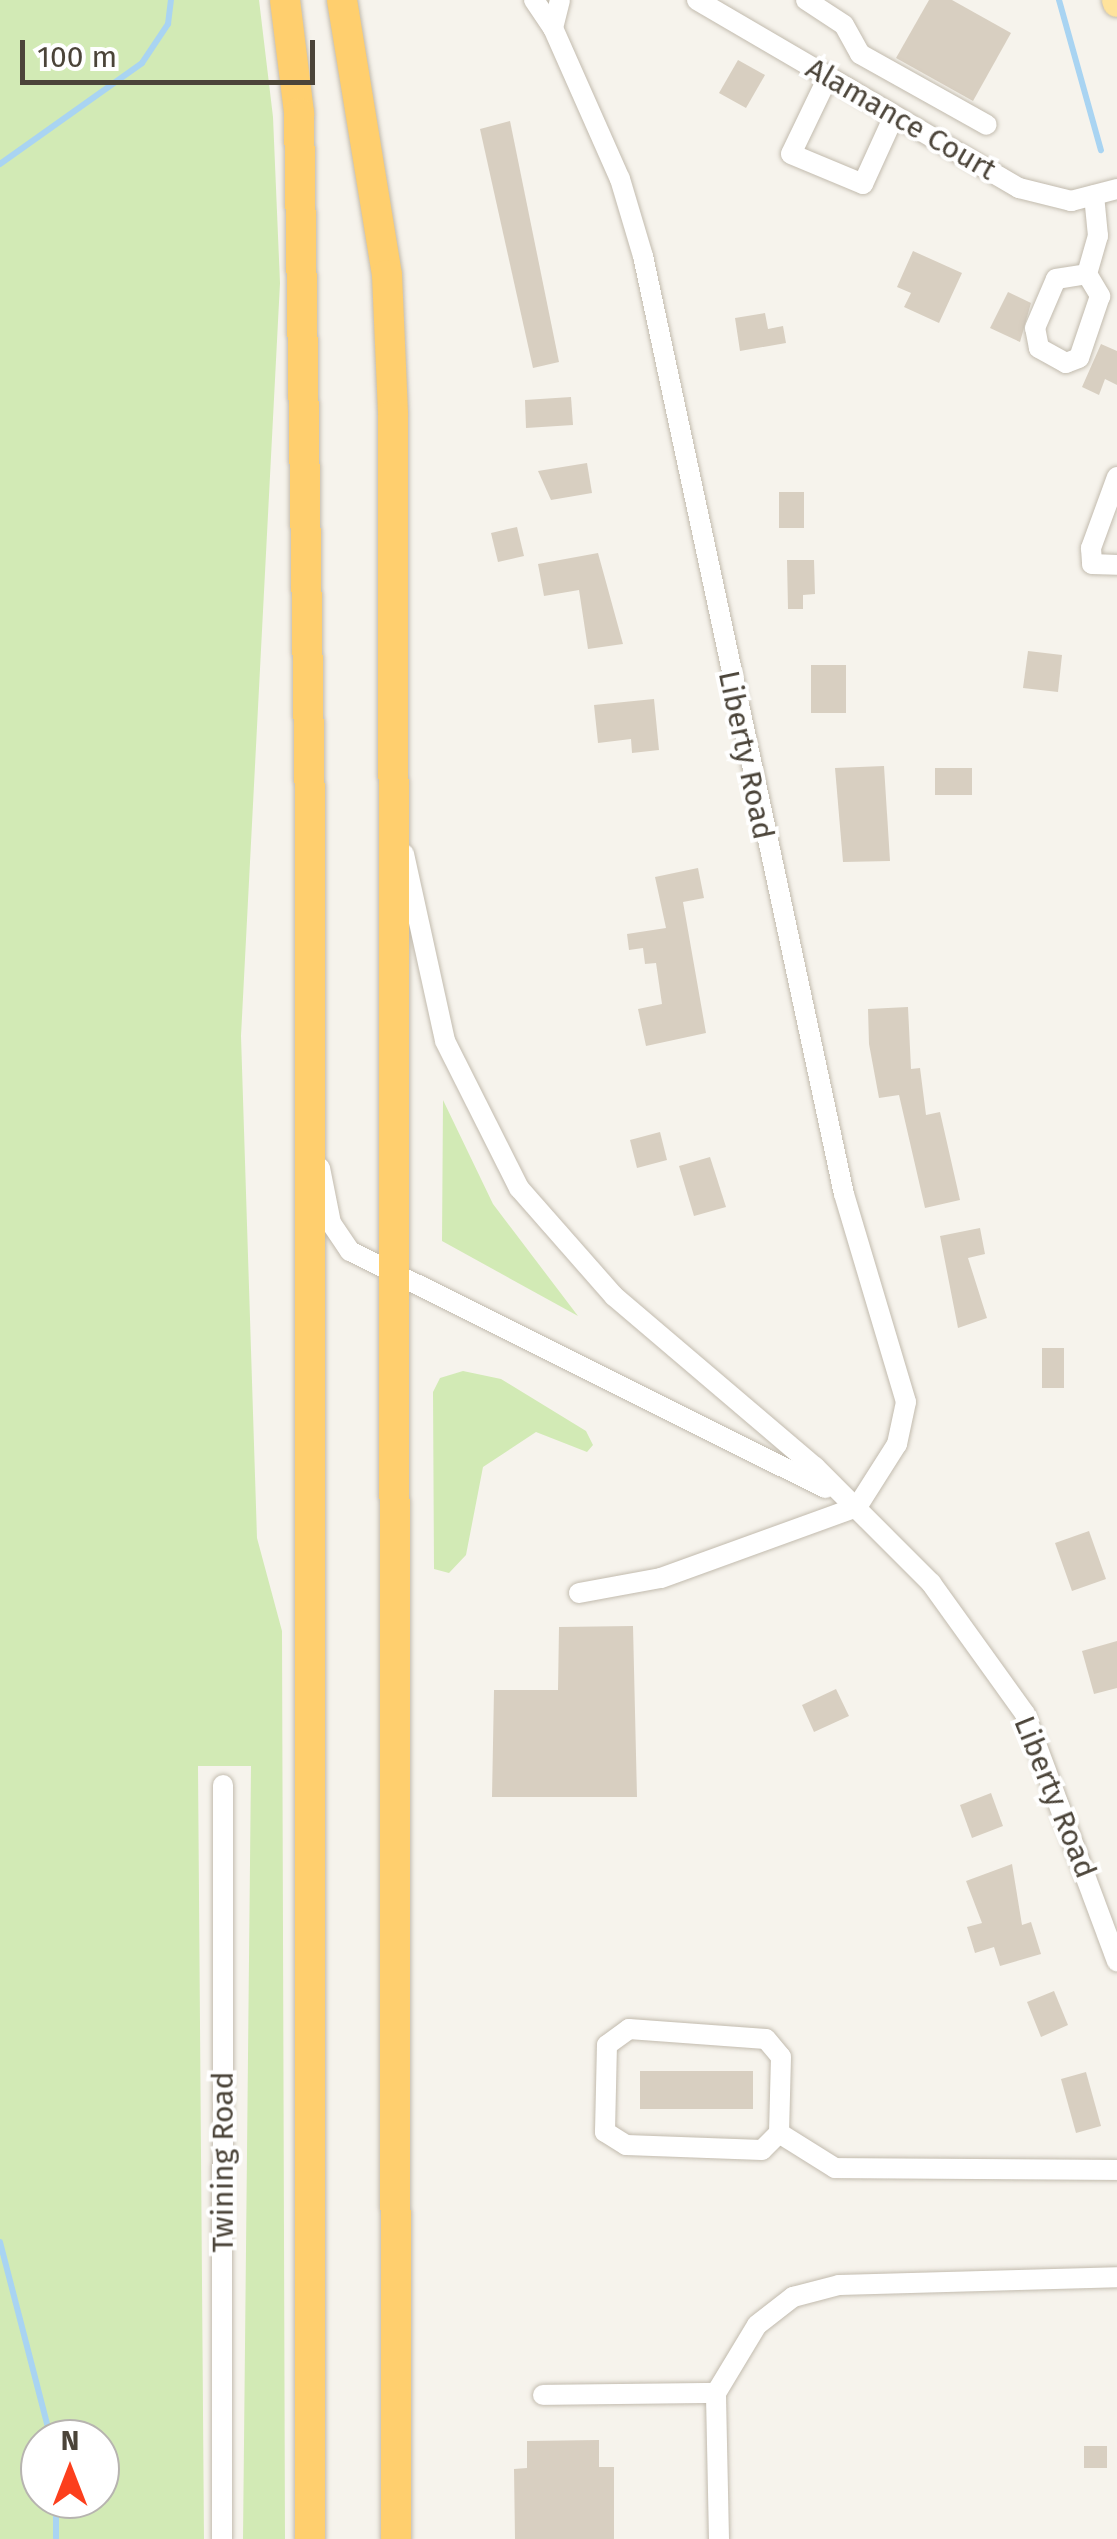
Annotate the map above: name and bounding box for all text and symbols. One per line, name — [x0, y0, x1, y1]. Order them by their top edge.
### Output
scale bar — [25, 20, 320, 82]
text: 100 m — [37, 39, 117, 75]
street label: Alamance Court — [800, 50, 1002, 188]
street label: Liberty Road — [711, 667, 781, 843]
street label: Liberty Road — [1006, 1711, 1104, 1883]
street label: Twining Road — [205, 2072, 241, 2252]
north arrow — [20, 2419, 120, 2519]
text: N — [61, 2424, 79, 2457]

